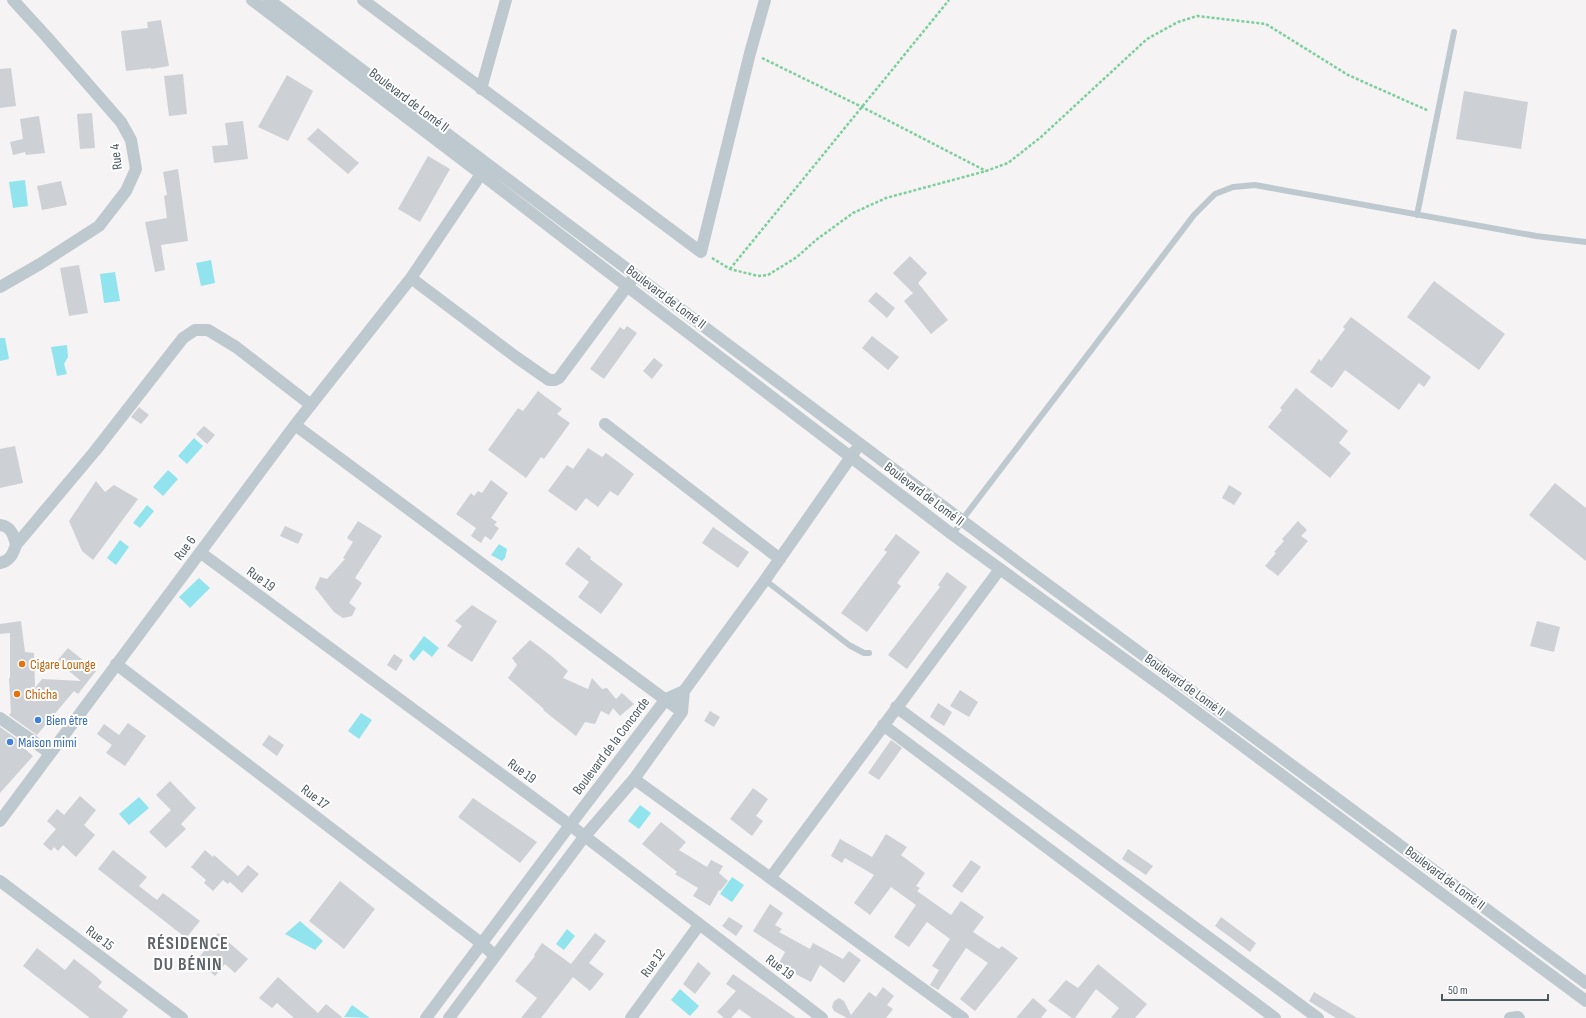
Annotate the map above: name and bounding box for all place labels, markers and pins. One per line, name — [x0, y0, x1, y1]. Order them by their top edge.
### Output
place label: Cigare Lounge — [30, 656, 96, 673]
marker: Cigare Lounge — [17, 659, 27, 669]
place label: Chicha — [25, 686, 57, 703]
marker: Chicha — [12, 689, 22, 699]
place label: Bien être — [46, 712, 88, 729]
marker: Bien être — [33, 715, 43, 725]
place label: Maison mimi — [18, 734, 77, 751]
marker: Maison mimi — [5, 737, 15, 747]

